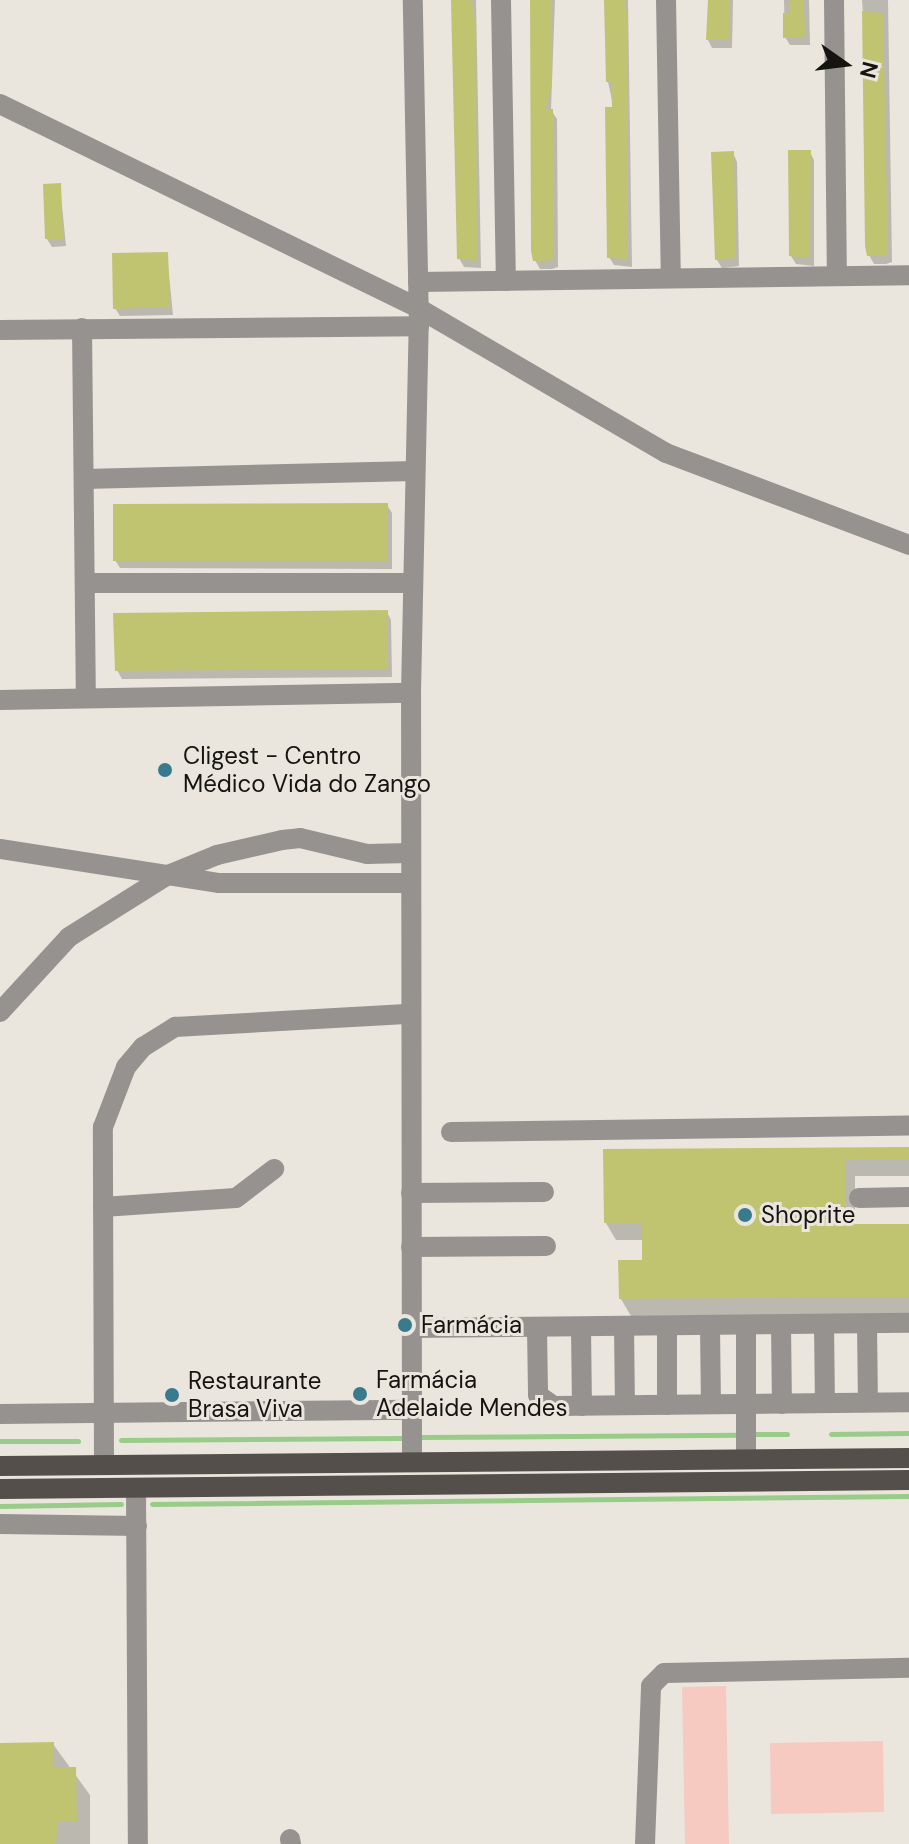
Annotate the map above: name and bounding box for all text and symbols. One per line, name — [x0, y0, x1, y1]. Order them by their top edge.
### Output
north arrow — [805, 24, 885, 104]
text: N — [853, 59, 885, 81]
place label: Cligest - Centro Médico Vida do Zango — [183, 742, 431, 798]
marker: Cligest - Centro Médico Vida do Zango — [154, 759, 176, 781]
place label: Shoprite — [761, 1201, 855, 1229]
marker: Shoprite — [736, 1206, 754, 1224]
place label: Farmácia — [421, 1311, 522, 1339]
marker: Farmácia — [396, 1316, 414, 1334]
place label: Farmácia Adelaide Mendes — [376, 1366, 568, 1422]
place label: Restaurante Brasa Viva — [188, 1367, 321, 1423]
marker: Farmácia Adelaide Mendes — [351, 1385, 369, 1403]
marker: Restaurante Brasa Viva — [163, 1386, 181, 1404]

